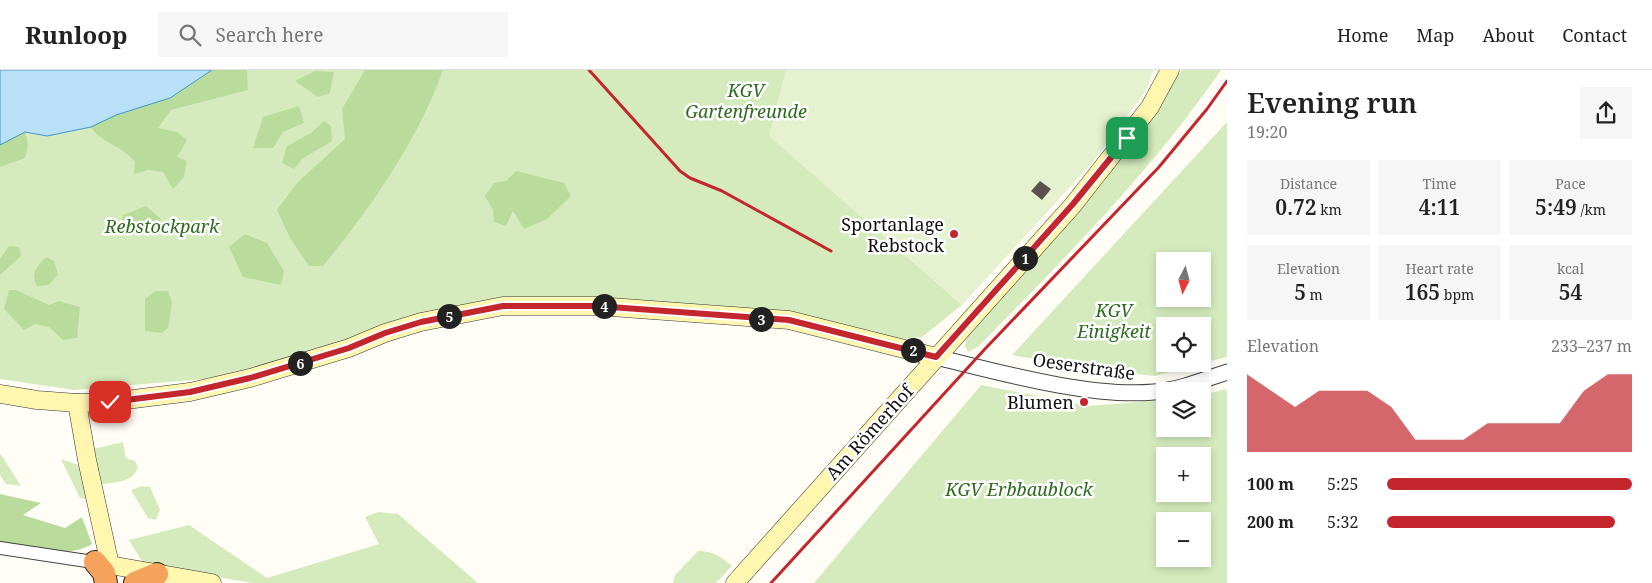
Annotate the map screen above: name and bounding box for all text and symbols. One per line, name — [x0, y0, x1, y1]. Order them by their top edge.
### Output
search box — [158, 12, 508, 57]
text: Runloop — [25, 18, 128, 51]
icon: search — [176, 21, 204, 49]
text: Search here — [216, 22, 323, 48]
text: Home — [1337, 23, 1388, 47]
text: Map — [1416, 23, 1454, 47]
text: About — [1482, 23, 1534, 47]
text: Contact — [1562, 23, 1627, 47]
park label: KGV Gartenfreunde — [685, 78, 807, 123]
text: Evening run — [1247, 83, 1417, 121]
button: share — [1580, 87, 1632, 139]
pin — [1106, 117, 1148, 159]
text: 19:20 — [1247, 121, 1287, 143]
icon: arrive — [1113, 124, 1141, 152]
text: Distance — [1280, 174, 1337, 193]
text: Time — [1423, 174, 1456, 193]
text: Pace — [1555, 174, 1586, 193]
text: 0.72 — [1275, 193, 1317, 221]
text: 4:11 — [1419, 193, 1460, 221]
text: 5:49 — [1535, 193, 1577, 221]
text: km — [1317, 200, 1342, 219]
text: /km — [1577, 200, 1606, 219]
place label: Sportanlage Rebstock — [841, 212, 944, 257]
park label: Rebstockpark — [104, 214, 220, 238]
marker: Sportanlage Rebstock — [948, 228, 960, 240]
pin: 1 — [1012, 246, 1038, 270]
text: 1 — [1022, 249, 1029, 268]
north arrow — [1156, 252, 1211, 308]
map controls — [1156, 252, 1211, 567]
text: Elevation — [1277, 259, 1340, 278]
text: Heart rate — [1405, 259, 1474, 278]
text: kcal — [1557, 259, 1584, 278]
text: 5 — [1294, 278, 1306, 306]
text: 165 — [1405, 278, 1440, 306]
text: 54 — [1559, 278, 1582, 306]
text: m — [1306, 285, 1323, 304]
text: bpm — [1440, 285, 1474, 304]
pin: 4 — [592, 294, 616, 318]
text: 4 — [601, 297, 608, 316]
park label: KGV Einigkeit — [1076, 298, 1151, 343]
pin: 5 — [436, 304, 462, 328]
pin: 3 — [748, 306, 774, 332]
text: 5 — [446, 307, 453, 326]
text: 3 — [758, 310, 765, 329]
button: locate — [1156, 317, 1211, 372]
text: Elevation — [1247, 335, 1319, 357]
text: 233–237 m — [1551, 335, 1632, 357]
pin: 2 — [900, 338, 926, 362]
text: 2 — [910, 341, 917, 360]
street label: Oeserstraße — [1031, 347, 1137, 385]
pin: 6 — [288, 350, 312, 376]
text: 6 — [297, 354, 304, 373]
street label: Am Römerhof — [820, 378, 919, 485]
pin — [89, 381, 131, 423]
button: layers — [1156, 382, 1211, 437]
icon: check — [96, 388, 124, 416]
place label: Blumen — [1007, 390, 1074, 414]
marker: Blumen — [1078, 396, 1090, 408]
button: + — [1156, 447, 1211, 502]
text: 100 m — [1247, 473, 1294, 495]
text: 5:25 — [1327, 473, 1358, 495]
park label: KGV Erbbaublock — [944, 477, 1094, 501]
text: 200 m — [1247, 511, 1294, 533]
text: 5:32 — [1327, 511, 1358, 533]
button: − — [1156, 512, 1211, 567]

